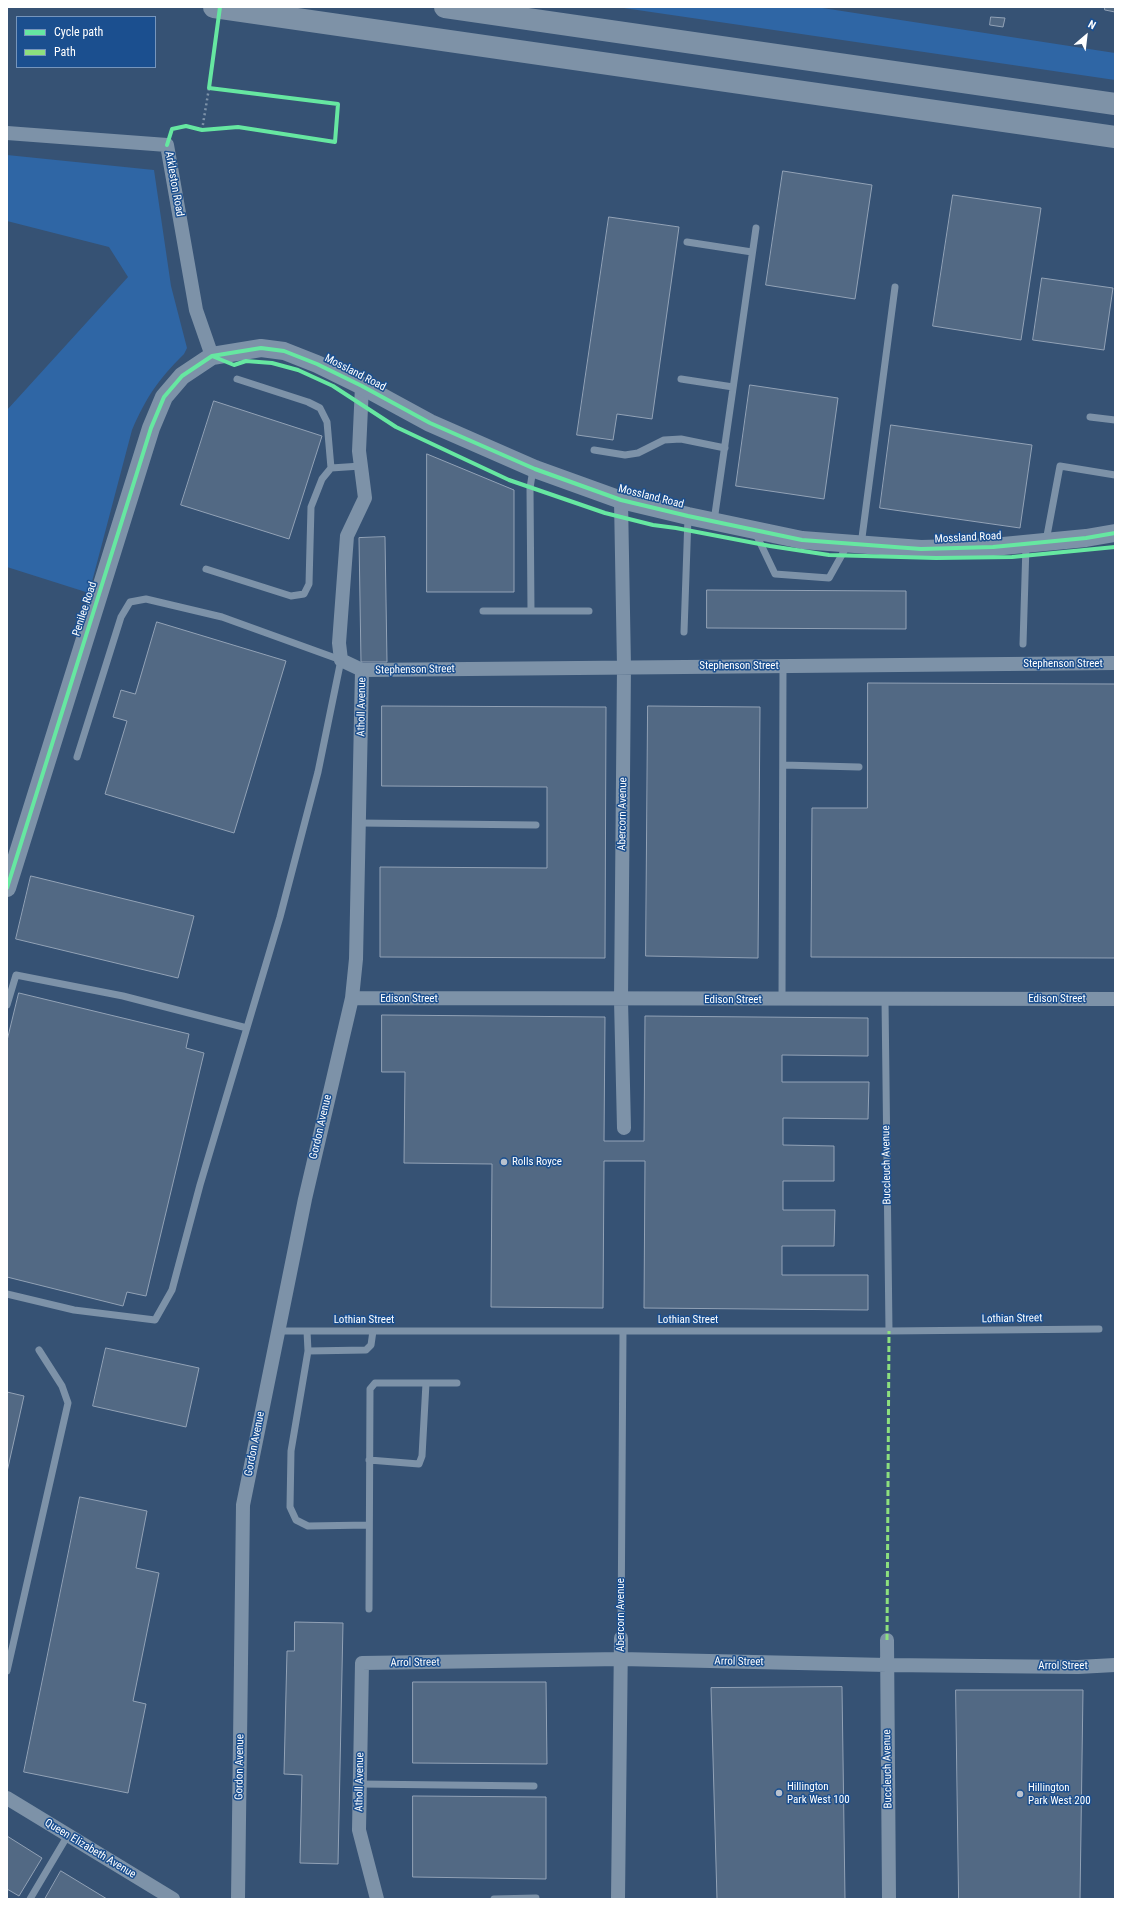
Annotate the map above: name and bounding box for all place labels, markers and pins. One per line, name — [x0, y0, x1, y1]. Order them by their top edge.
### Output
place label: Rolls Royce — [512, 1155, 562, 1169]
marker: Rolls Royce — [499, 1157, 509, 1167]
place label: Hillington Park West 100 — [787, 1780, 850, 1806]
place label: Hillington Park West 200 — [1028, 1781, 1091, 1807]
marker: Hillington Park West 100 — [774, 1788, 784, 1798]
marker: Hillington Park West 200 — [1015, 1789, 1025, 1799]

